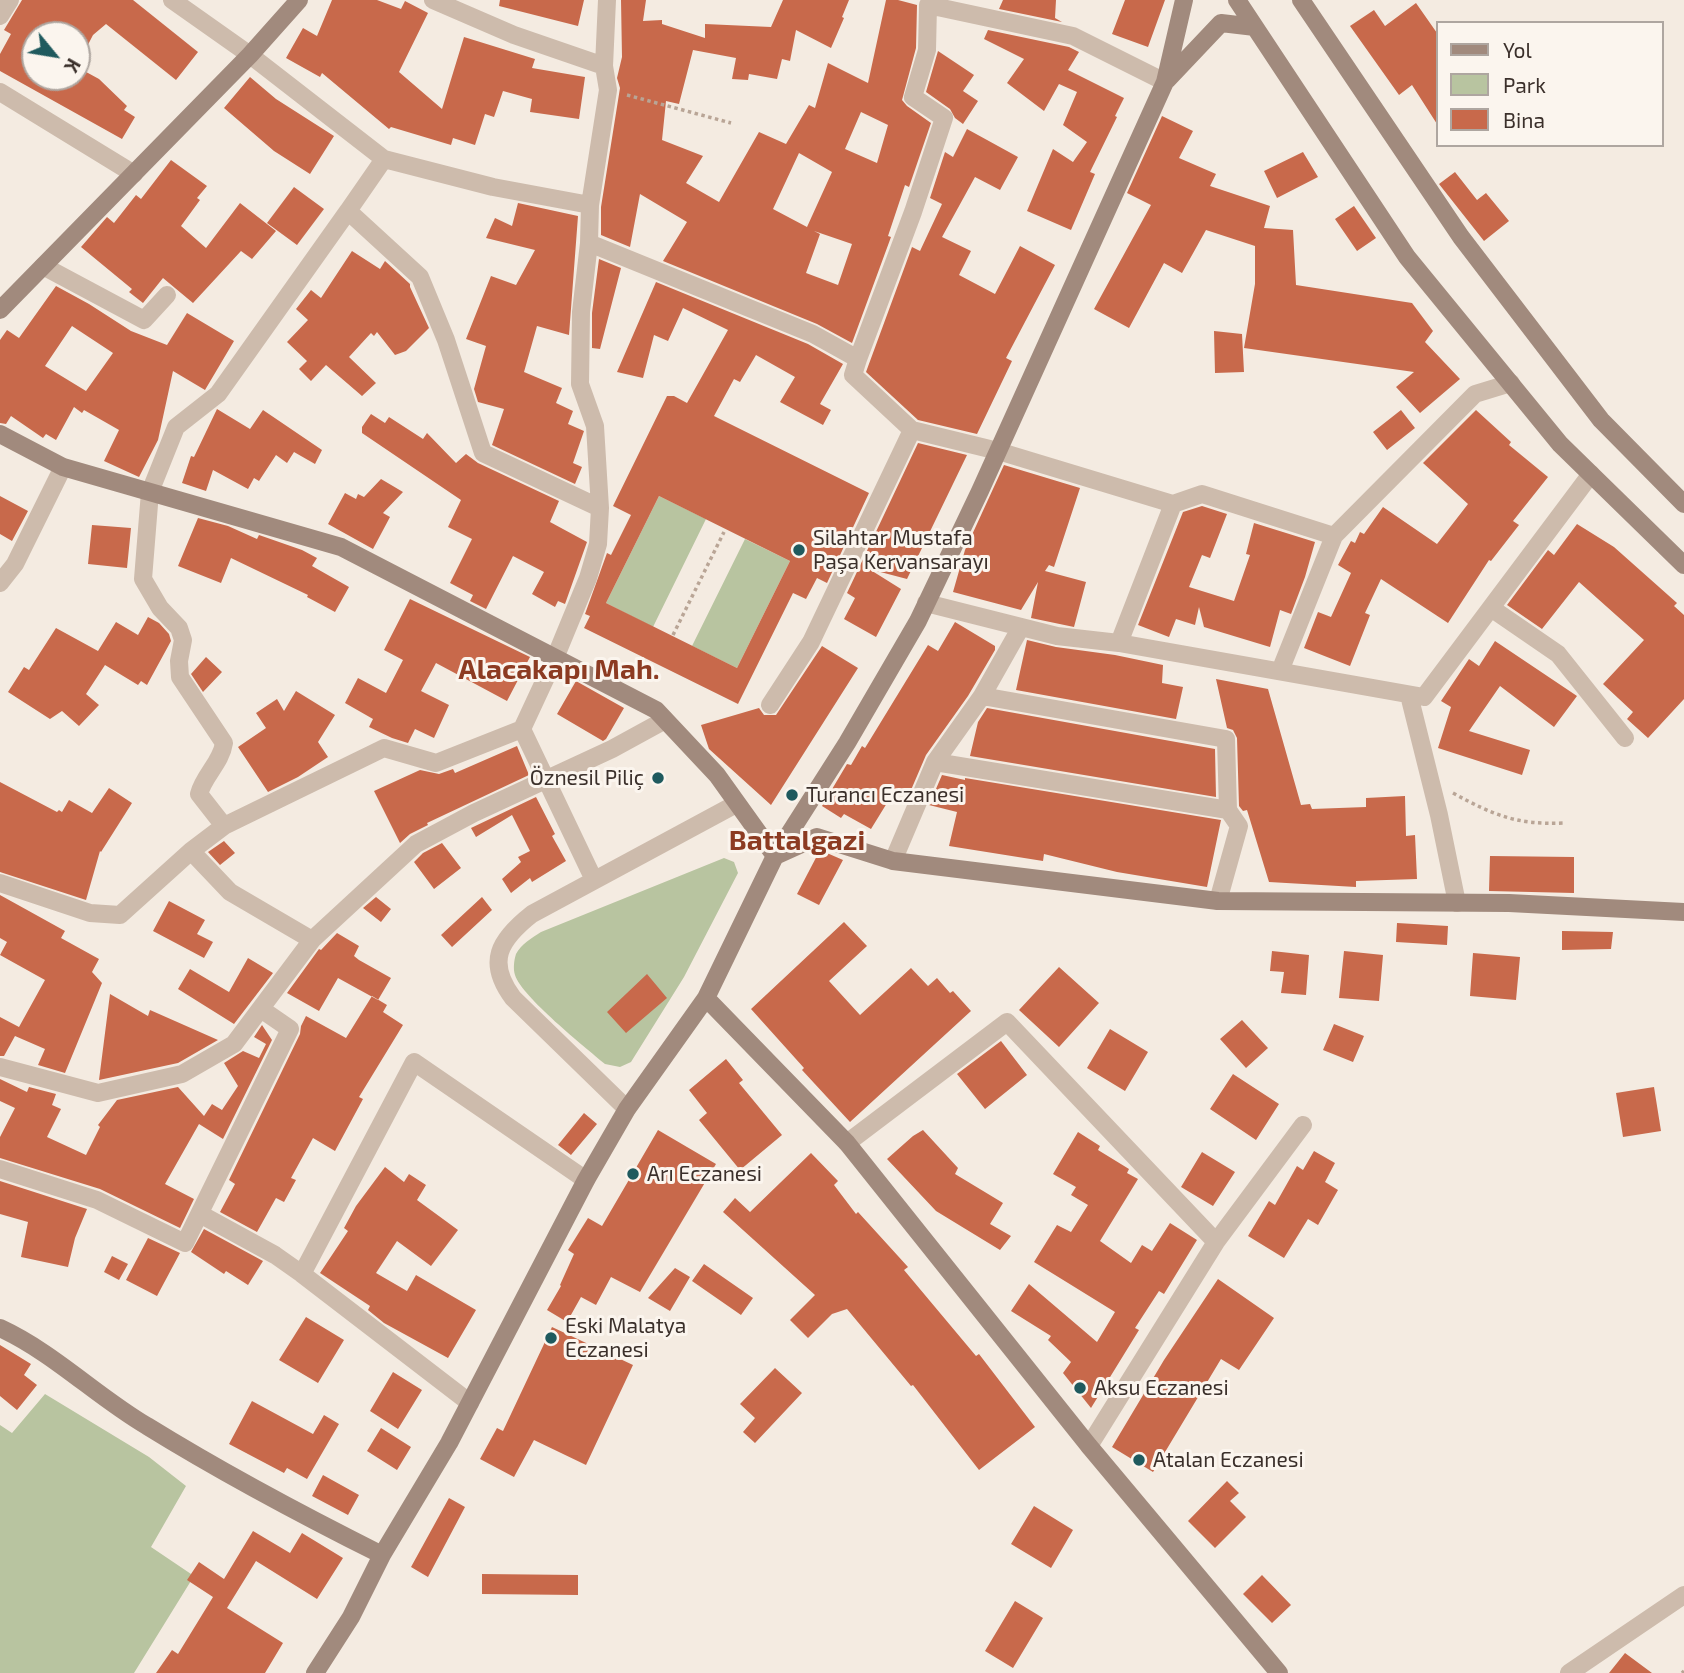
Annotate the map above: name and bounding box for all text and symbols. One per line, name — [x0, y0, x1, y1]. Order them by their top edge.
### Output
north arrow — [21, 21, 91, 91]
legend — [1436, 21, 1663, 147]
text: Yol — [1503, 37, 1532, 62]
text: K — [60, 55, 86, 77]
text: Park — [1503, 72, 1546, 97]
text: Bina — [1503, 107, 1545, 132]
place label: Silahtar Mustafa Paşa Kervansarayı — [813, 525, 989, 575]
marker: Silahtar Mustafa Paşa Kervansarayı — [791, 542, 807, 558]
district label: Alacakapı Mah. — [458, 653, 660, 687]
place label: Öznesil Piliç — [530, 765, 644, 791]
marker: Öznesil Piliç — [650, 770, 666, 786]
place label: Turancı Eczanesi — [806, 782, 964, 808]
marker: Turancı Eczanesi — [784, 787, 800, 803]
district label: Battalgazi — [729, 824, 865, 858]
place label: Arı Eczanesi — [647, 1161, 762, 1187]
marker: Arı Eczanesi — [625, 1166, 641, 1182]
place label: Eski Malatya Eczanesi — [565, 1313, 686, 1363]
marker: Eski Malatya Eczanesi — [543, 1330, 559, 1346]
place label: Aksu Eczanesi — [1094, 1375, 1229, 1401]
marker: Aksu Eczanesi — [1072, 1380, 1088, 1396]
place label: Atalan Eczanesi — [1153, 1447, 1304, 1473]
marker: Atalan Eczanesi — [1131, 1452, 1147, 1468]

